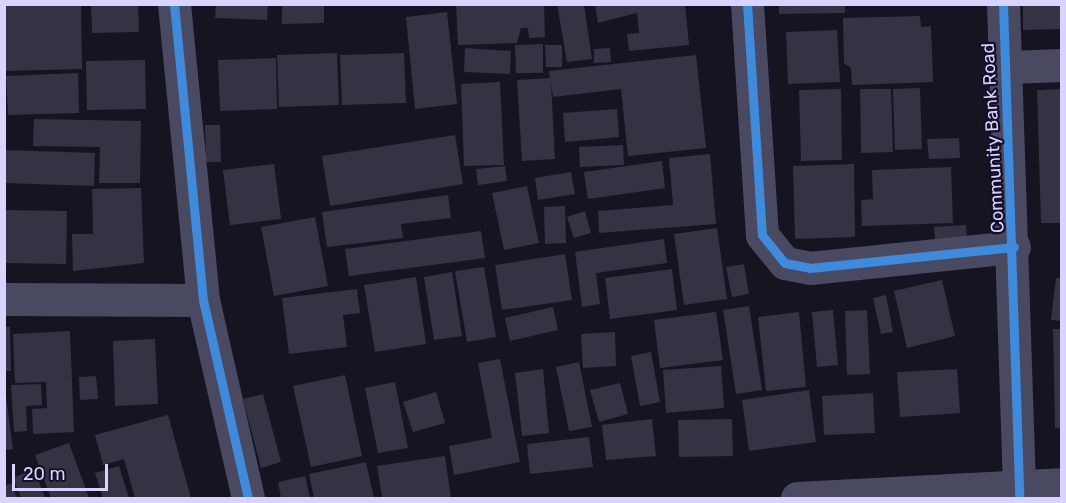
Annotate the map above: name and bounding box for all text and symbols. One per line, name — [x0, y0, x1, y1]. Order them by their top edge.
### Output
street label: Community Bank Road — [977, 42, 1009, 234]
scale bar — [15, 452, 111, 490]
text: 20 m — [23, 463, 65, 485]

